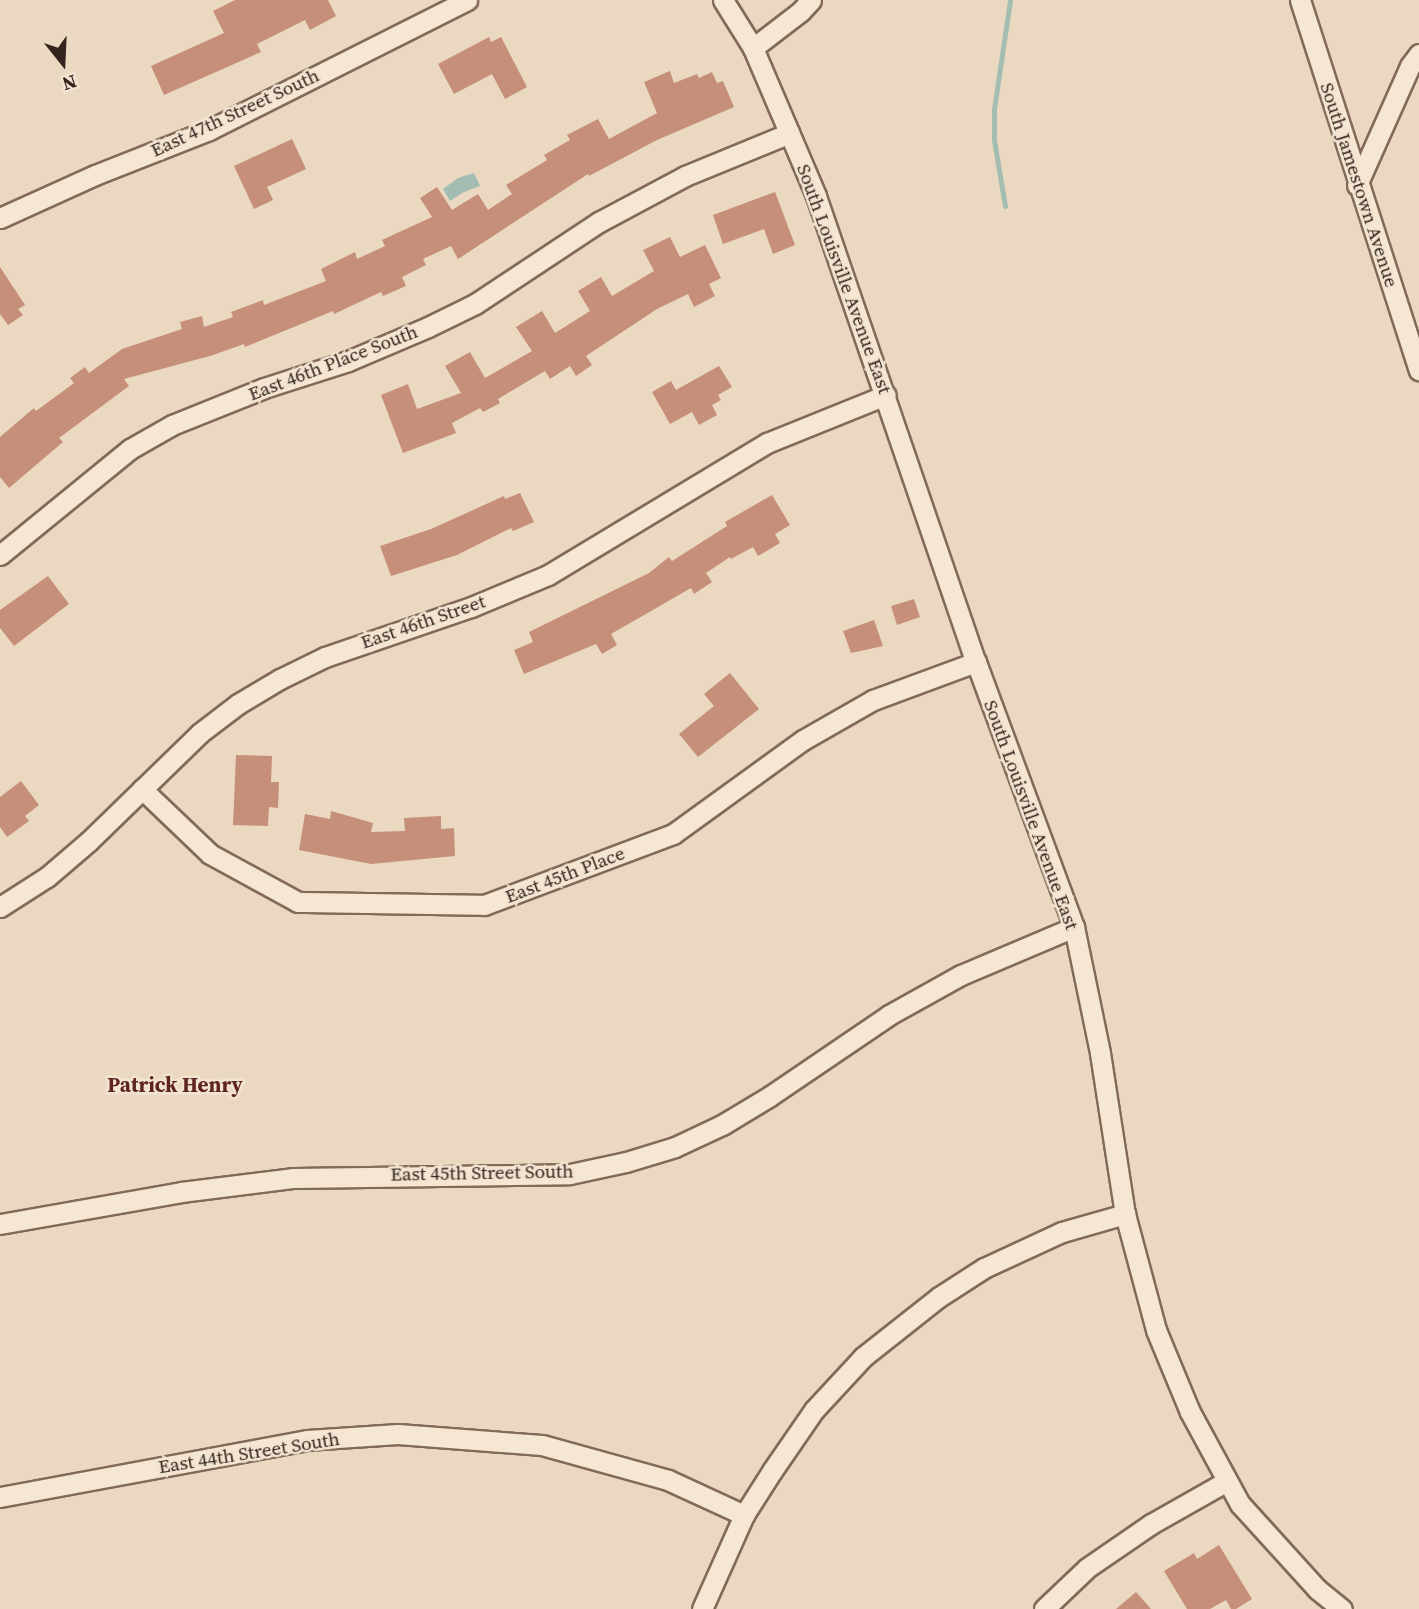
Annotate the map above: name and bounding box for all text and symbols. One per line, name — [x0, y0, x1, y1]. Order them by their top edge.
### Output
north arrow — [28, 28, 98, 98]
street label: East 47th Street South — [147, 64, 323, 162]
text: N — [59, 68, 80, 97]
street label: South Jamestown Avenue — [1315, 80, 1403, 290]
street label: South Louisville Avenue East — [792, 161, 896, 397]
street label: East 46th Place South — [245, 320, 421, 406]
street label: East 46th Street — [358, 590, 488, 654]
street label: South Louisville Avenue East — [979, 697, 1083, 933]
street label: East 45th Place — [502, 842, 628, 908]
district label: Patrick Henry — [107, 1072, 243, 1098]
street label: East 45th Street South — [390, 1160, 574, 1186]
street label: East 44th Street South — [157, 1427, 341, 1479]

